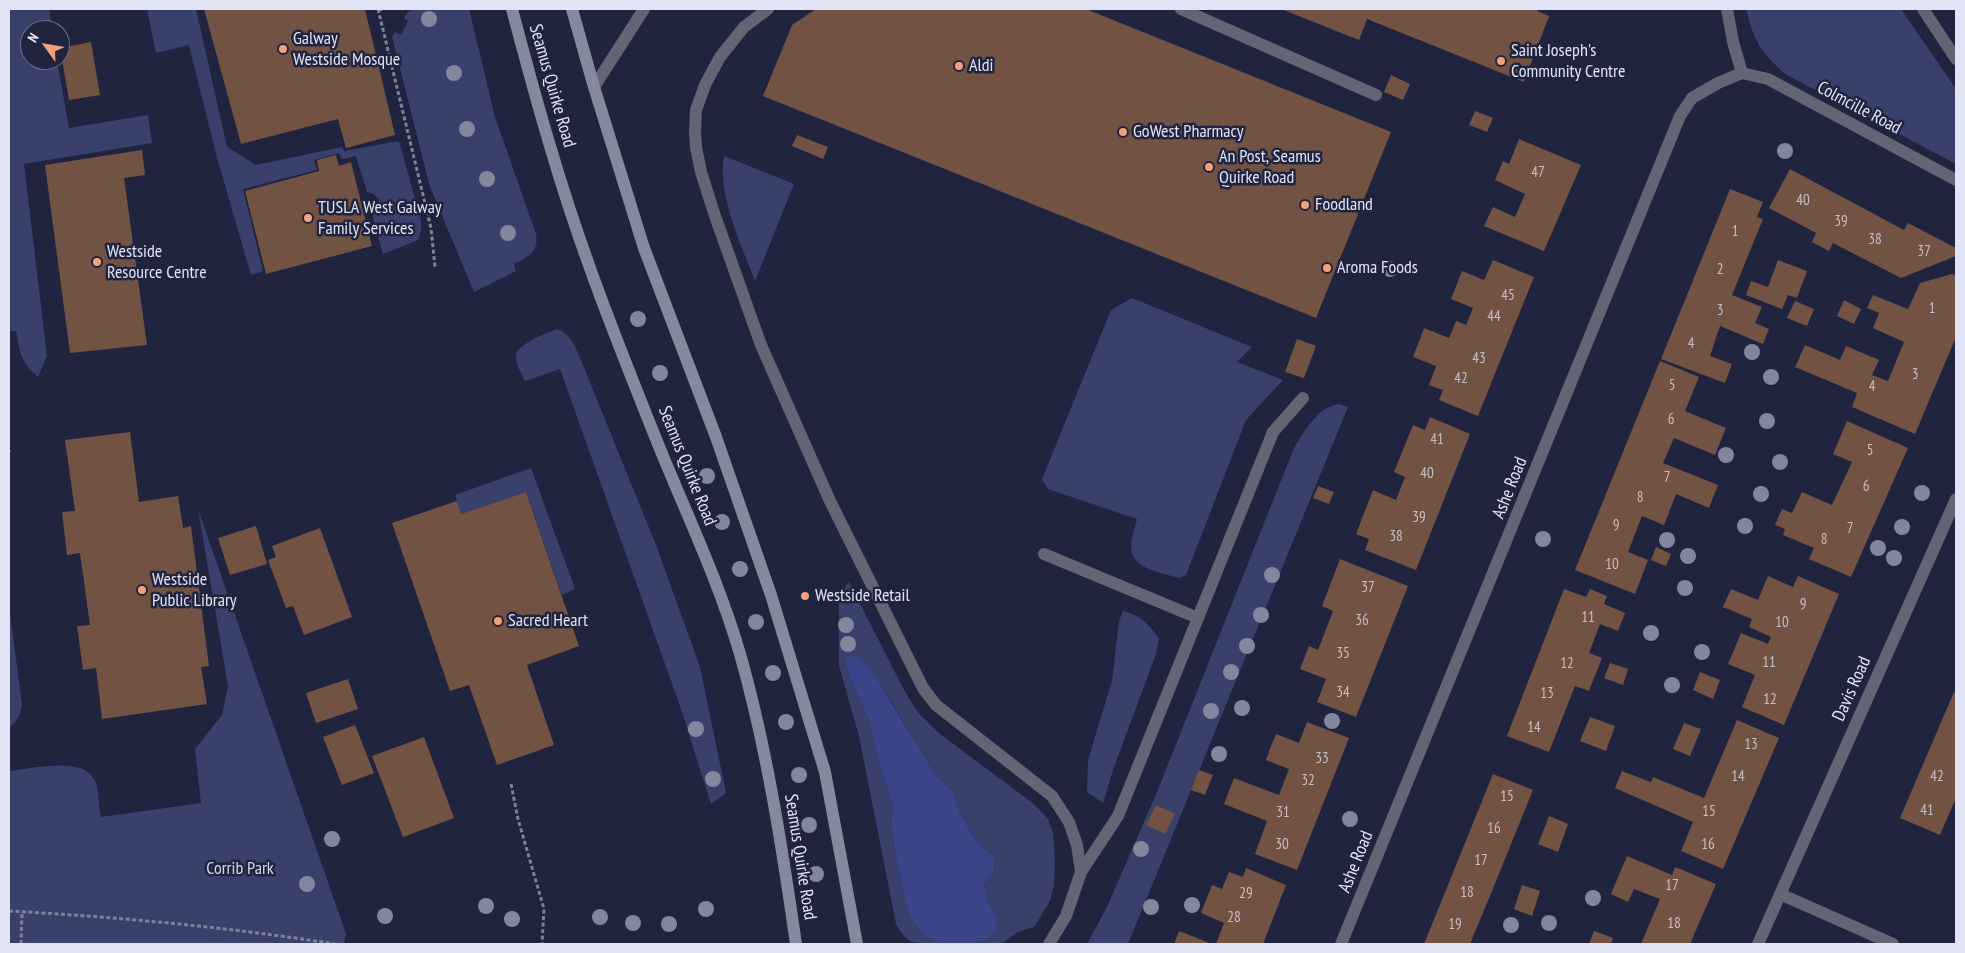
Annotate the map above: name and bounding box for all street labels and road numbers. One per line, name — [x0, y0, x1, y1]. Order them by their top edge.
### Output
street label: Seamus Quirke Road — [524, 22, 580, 150]
street label: Colmcille Road — [1813, 77, 1905, 139]
street label: Seamus Quirke Road — [653, 403, 721, 529]
street label: Ashe Road — [1488, 454, 1532, 522]
street label: Davis Road — [1828, 653, 1876, 725]
street label: Seamus Quirke Road — [779, 793, 821, 921]
street label: Ashe Road — [1334, 828, 1378, 896]

